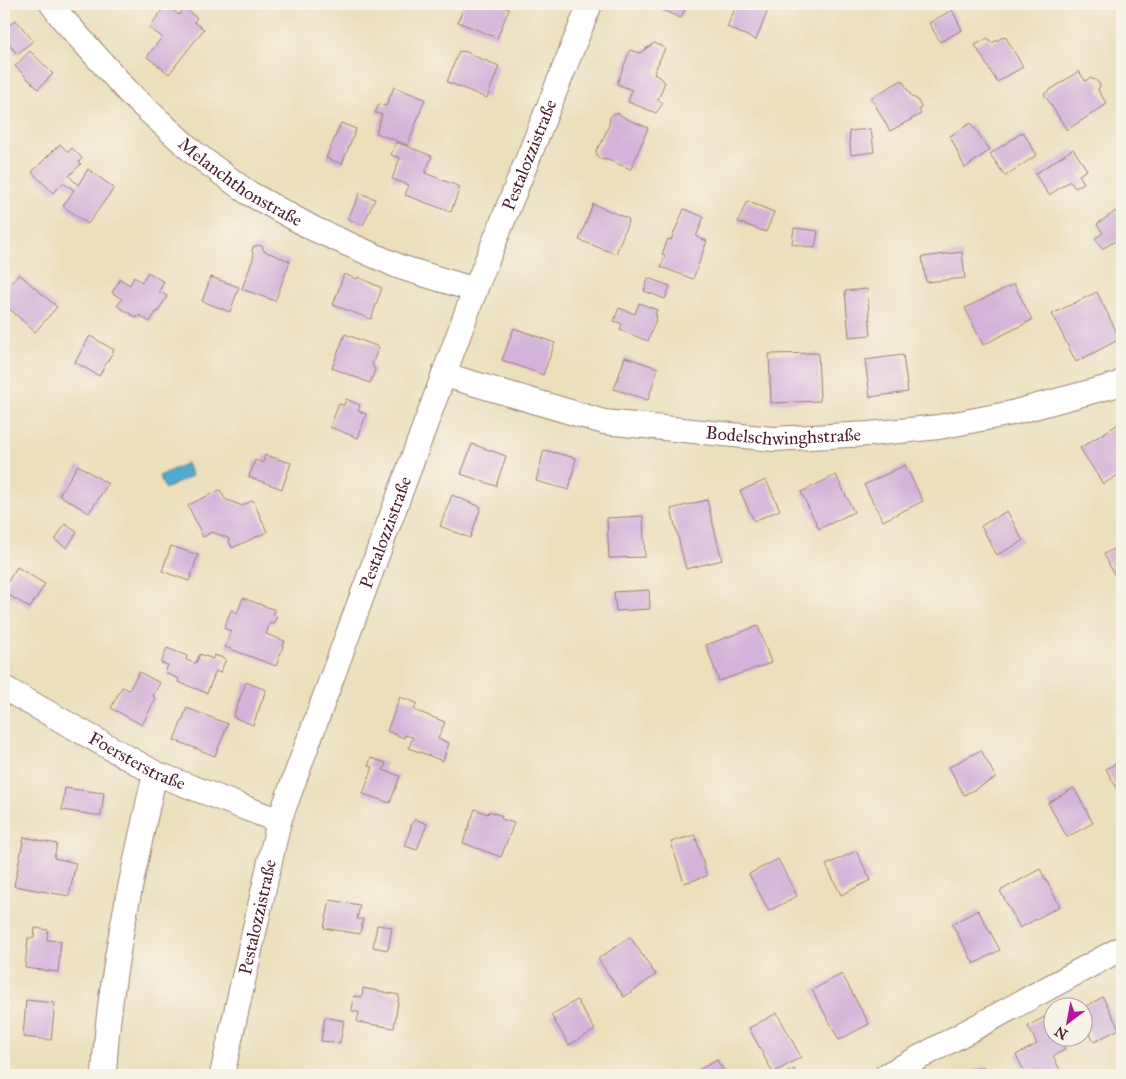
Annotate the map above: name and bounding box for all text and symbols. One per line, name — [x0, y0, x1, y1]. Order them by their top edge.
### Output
street label: Pestalozzistraße — [497, 96, 562, 214]
street label: Melanchthonstraße — [174, 133, 306, 231]
street label: Bodelschwinghstraße — [705, 421, 862, 450]
street label: Pestalozzistraße — [355, 473, 416, 591]
street label: Foersterstraße — [85, 727, 189, 795]
street label: Pestalozzistraße — [234, 857, 281, 977]
north arrow — [1044, 996, 1094, 1046]
text: N — [1052, 1022, 1071, 1043]

